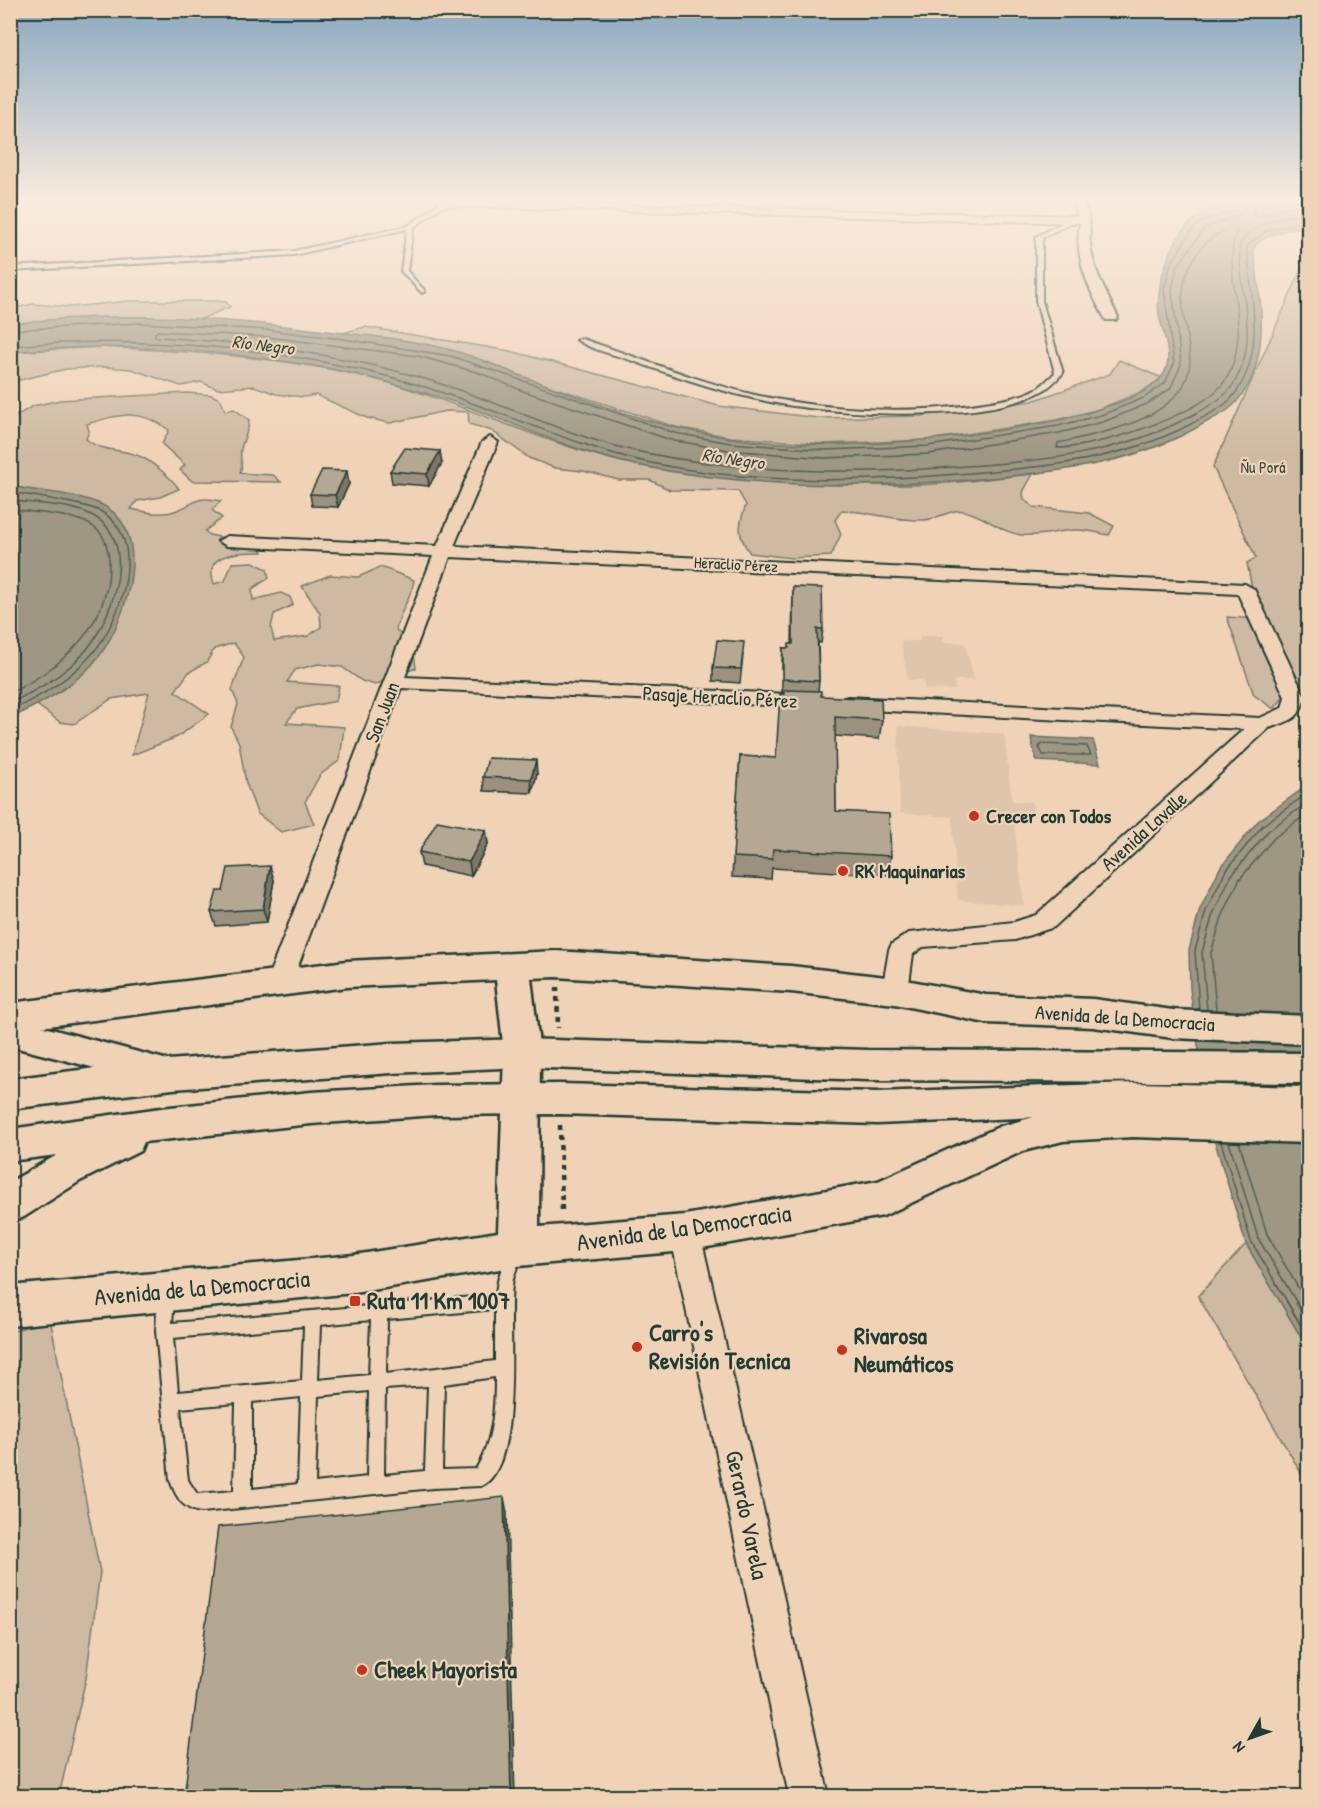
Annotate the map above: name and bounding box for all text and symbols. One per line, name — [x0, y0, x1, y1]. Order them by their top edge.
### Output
water label: Río Negro — [230, 328, 297, 361]
water label: Río Negro — [700, 442, 767, 475]
park label: Ñu Porá — [1240, 456, 1286, 478]
street label: Heraclio Pérez — [694, 551, 779, 577]
street label: San Juan — [358, 678, 405, 746]
street label: Pasaje Heraclio Pérez — [642, 679, 799, 714]
street label: Avenida Lavalle — [1095, 785, 1193, 877]
place label: Crecer con Todos — [986, 802, 1111, 829]
marker: Crecer con Todos — [967, 809, 981, 823]
place label: RK Maquinarias — [855, 857, 966, 885]
marker: RK Maquinarias — [836, 864, 850, 878]
street label: Avenida de la Democracia — [1034, 998, 1216, 1037]
street label: Avenida de la Democracia — [575, 1196, 793, 1258]
street label: Avenida de la Democracia — [93, 1262, 311, 1312]
place label: Ruta 11 Km 1007 — [367, 1284, 510, 1316]
marker: Ruta 11 Km 1007 — [348, 1294, 362, 1308]
place label: Carro's Revisión Tecnica — [649, 1316, 791, 1376]
place label: Rivarosa Neumáticos — [854, 1319, 954, 1379]
marker: Carro's Revisión Tecnica — [630, 1340, 644, 1354]
marker: Rivarosa Neumáticos — [835, 1343, 849, 1357]
street label: Gerardo Varela — [719, 1447, 777, 1582]
place label: Cheek Mayorista — [374, 1653, 517, 1686]
marker: Cheek Mayorista — [355, 1663, 369, 1677]
north arrow — [1220, 1708, 1280, 1768]
text: N — [1227, 1737, 1250, 1758]

